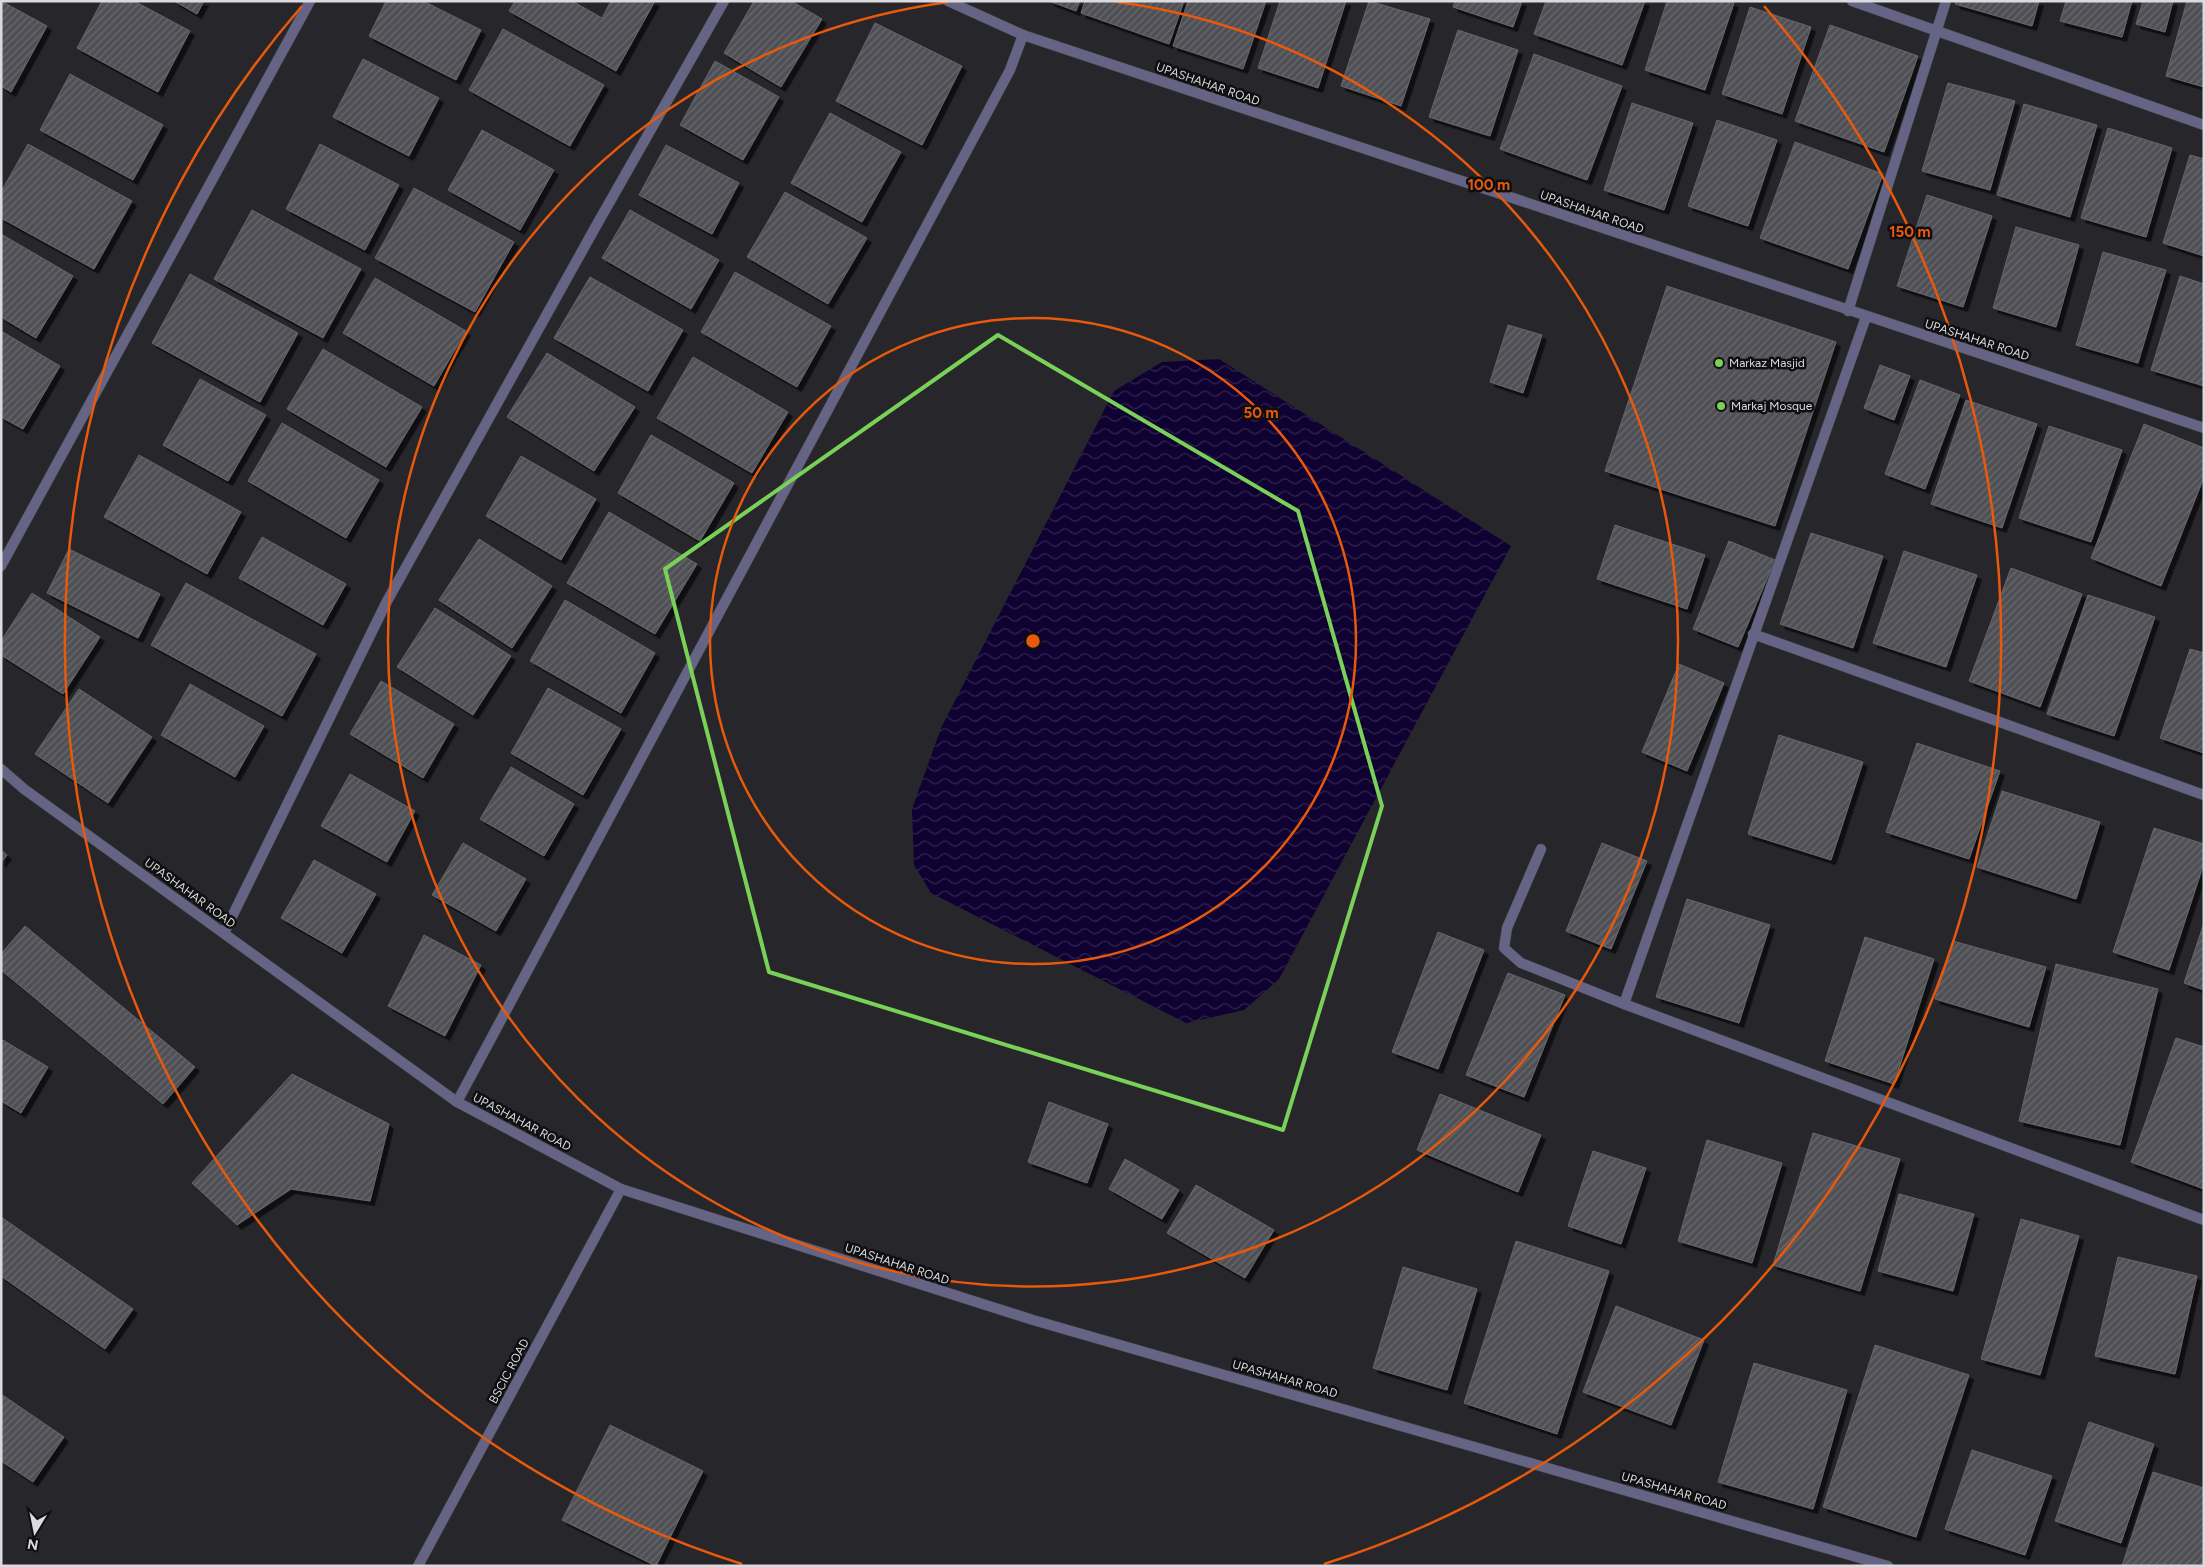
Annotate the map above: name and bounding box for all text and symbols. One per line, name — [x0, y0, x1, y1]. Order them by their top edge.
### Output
street label: UPASHAHAR ROAD — [1154, 60, 1262, 108]
text: 100 m — [1468, 176, 1510, 194]
street label: UPASHAHAR ROAD — [1538, 188, 1646, 236]
text: 150 m — [1889, 223, 1931, 241]
street label: UPASHAHAR ROAD — [1923, 317, 2031, 363]
place label: Markaz Masjid — [1729, 356, 1805, 370]
marker: Markaz Masjid — [1713, 357, 1725, 369]
place label: Markaj Mosque — [1731, 399, 1813, 413]
marker: Markaj Mosque — [1715, 400, 1727, 412]
text: 50 m — [1243, 404, 1279, 422]
centre of rings — [1024, 632, 1042, 650]
street label: UPASHAHAR ROAD — [142, 855, 238, 931]
street label: UPASHAHAR ROAD — [471, 1090, 573, 1154]
street label: UPASHAHAR ROAD — [843, 1241, 951, 1287]
street label: BSCIC ROAD — [486, 1336, 532, 1406]
street label: UPASHAHAR ROAD — [1231, 1357, 1339, 1401]
street label: UPASHAHAR ROAD — [1620, 1469, 1728, 1513]
north arrow — [10, 1507, 60, 1557]
text: N — [26, 1535, 40, 1554]

